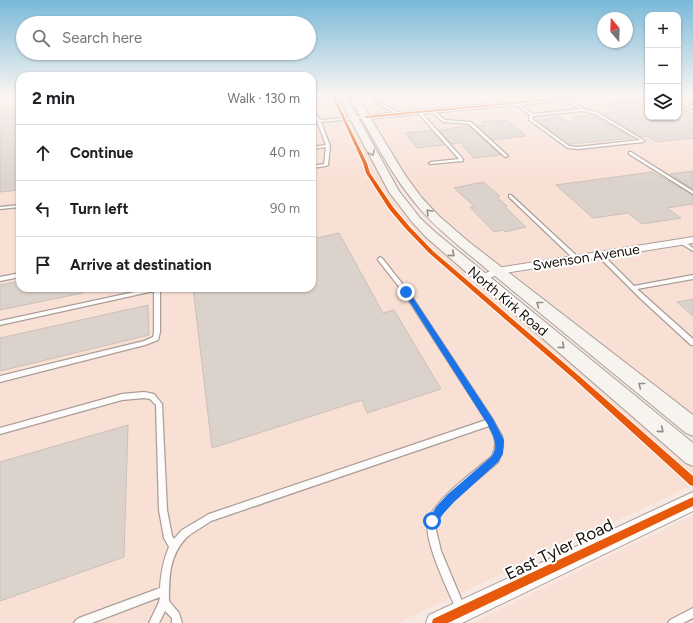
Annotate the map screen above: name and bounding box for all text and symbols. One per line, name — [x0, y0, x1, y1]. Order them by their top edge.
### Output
north arrow — [597, 12, 633, 48]
map controls — [645, 12, 681, 120]
button: + — [645, 12, 681, 48]
search box — [16, 16, 316, 60]
icon: search — [30, 27, 52, 49]
text: Search here — [62, 29, 142, 47]
button: − — [645, 48, 681, 84]
button: layers — [645, 84, 681, 120]
text: 2 min — [32, 88, 75, 108]
text: Walk · 130 m — [227, 91, 300, 106]
icon: ahead — [32, 142, 54, 164]
text: Continue — [70, 144, 133, 162]
text: 40 m — [269, 145, 300, 160]
one-way arrow — [367, 148, 375, 156]
icon: left — [32, 198, 54, 220]
text: Turn left — [70, 200, 128, 218]
text: 90 m — [270, 201, 300, 216]
one-way arrow — [426, 209, 433, 216]
street label: Swenson Avenue — [531, 241, 641, 274]
one-way arrow — [447, 249, 454, 256]
icon: arrive — [32, 254, 54, 276]
text: Arrive at destination — [70, 256, 211, 274]
street label: North Kirk Road — [464, 263, 551, 340]
route end — [397, 283, 415, 301]
one-way arrow — [536, 302, 543, 309]
one-way arrow — [557, 342, 564, 349]
one-way arrow — [638, 382, 645, 389]
one-way arrow — [657, 425, 664, 432]
route start — [423, 512, 441, 530]
street label: East Tyler Road — [502, 514, 616, 584]

